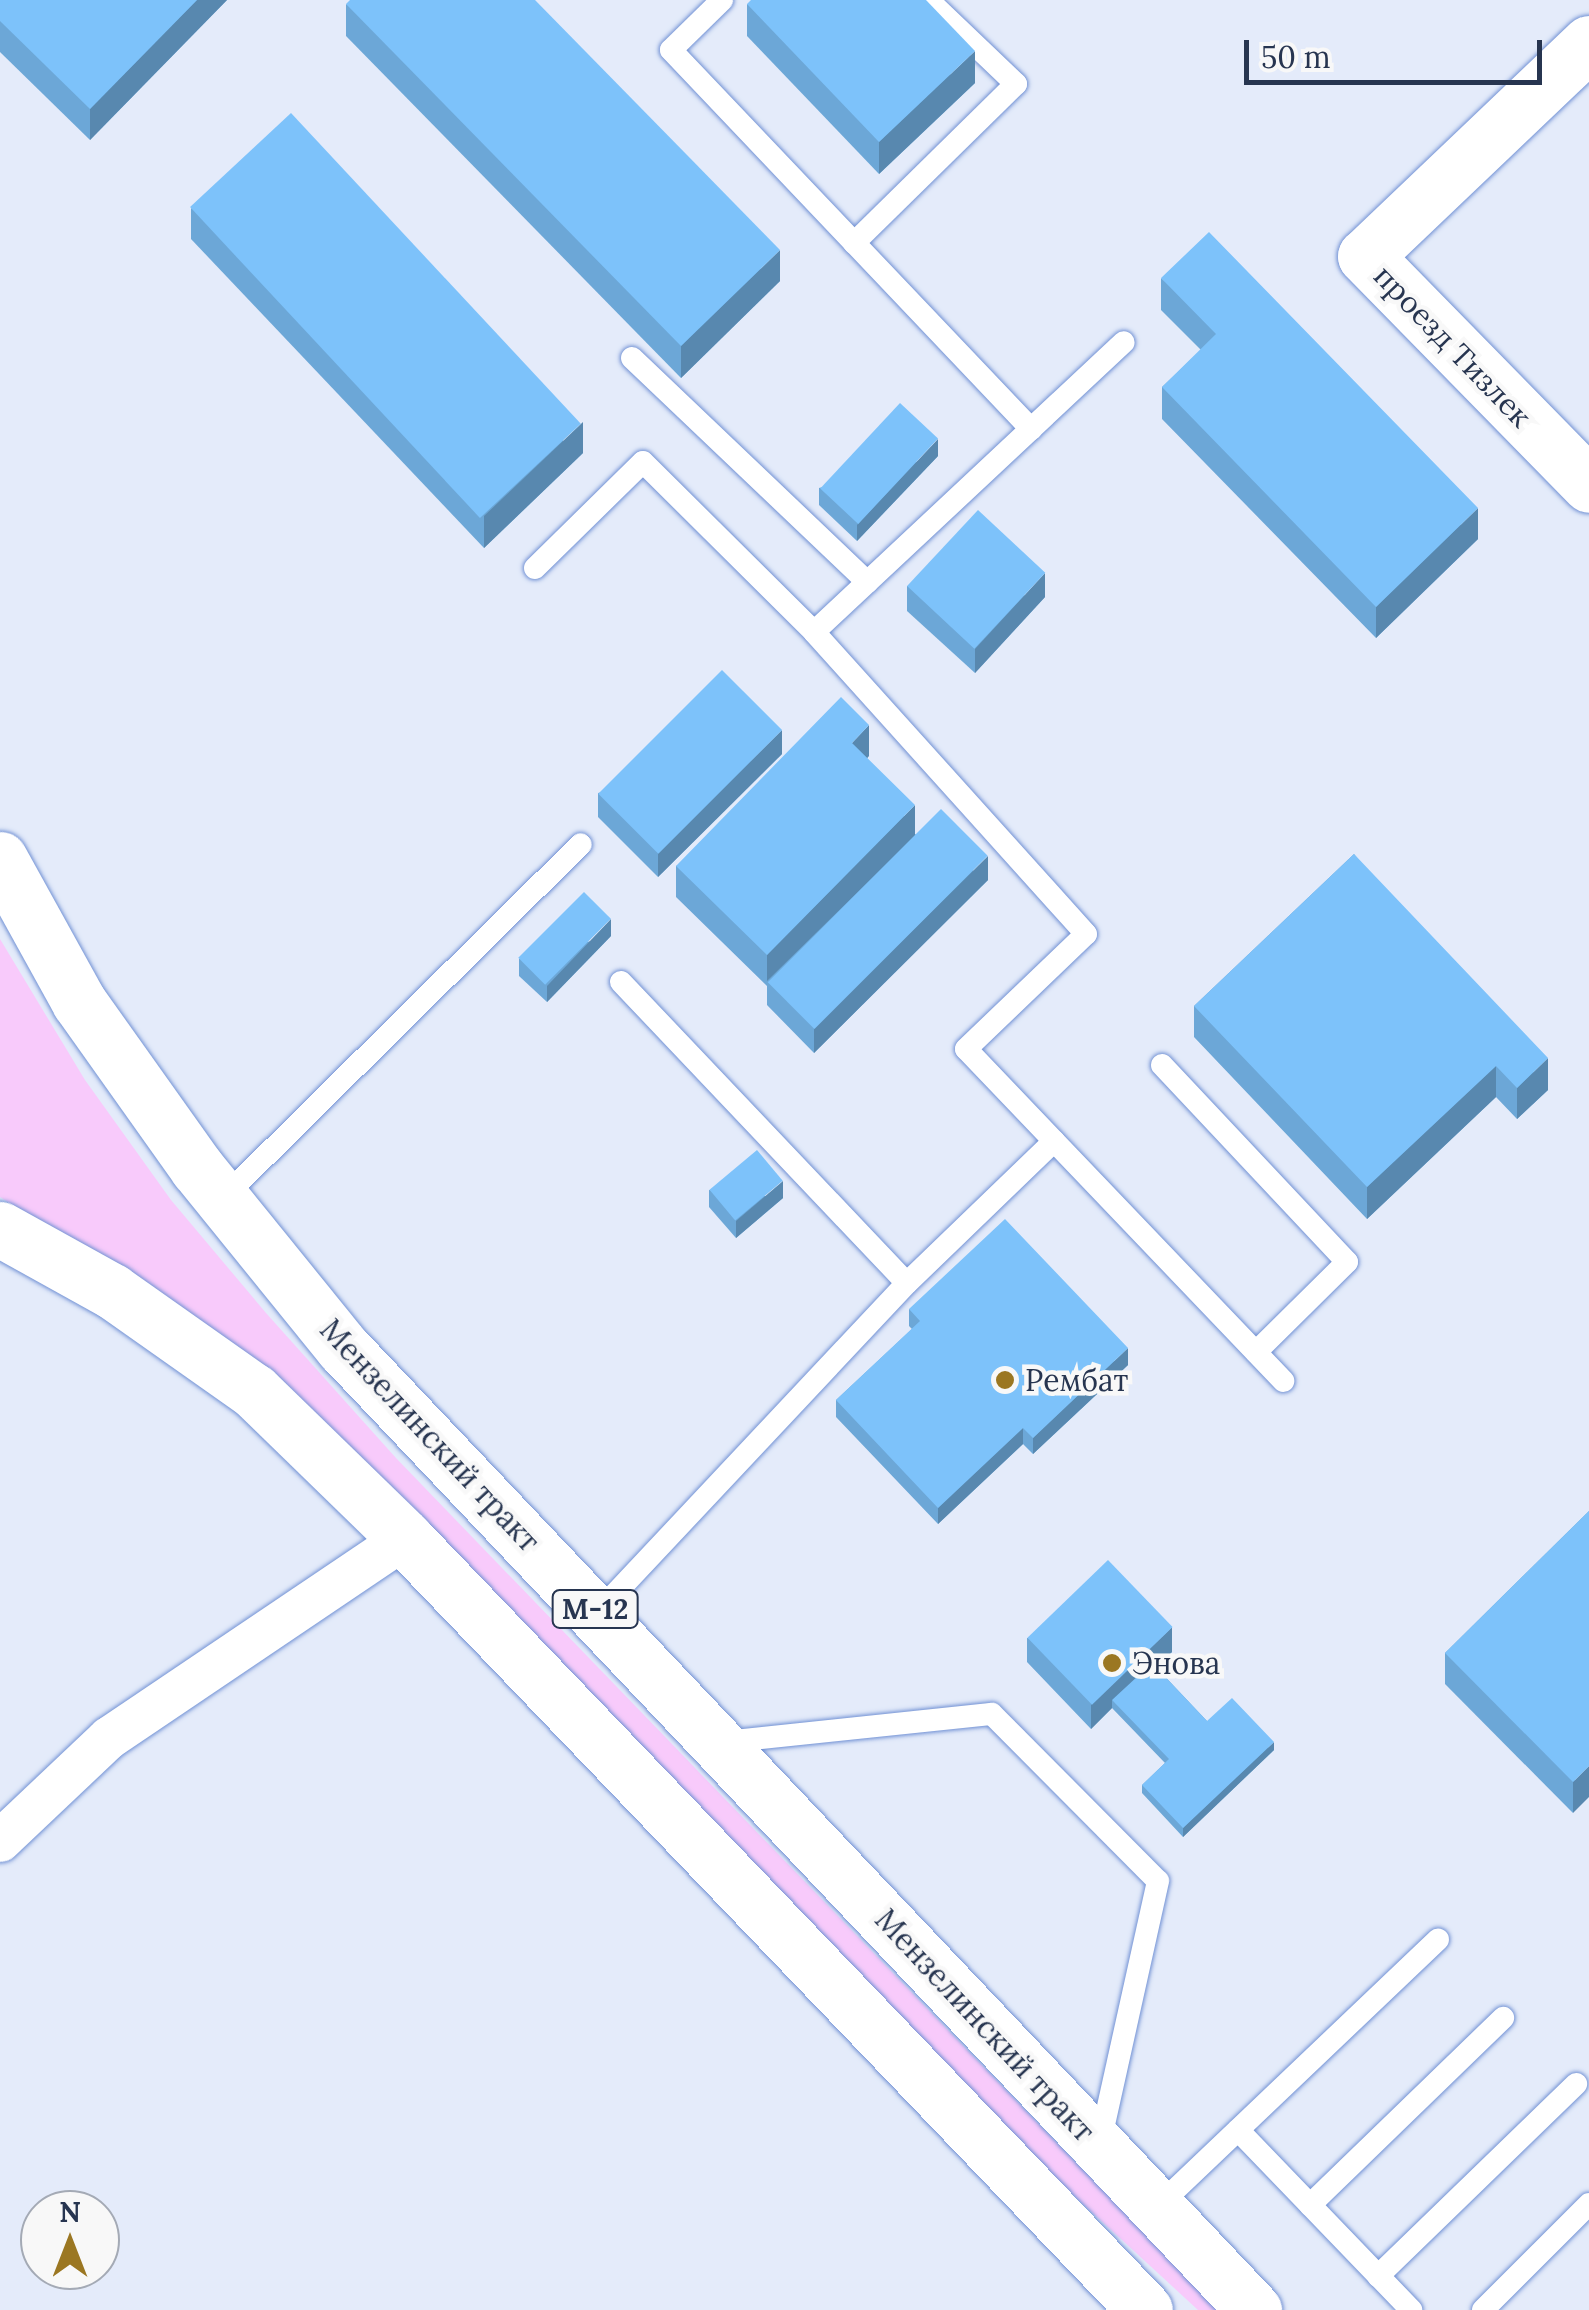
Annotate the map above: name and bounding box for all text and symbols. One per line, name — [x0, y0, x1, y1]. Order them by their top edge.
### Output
scale bar — [1249, 20, 1546, 82]
text: 50 m — [1261, 38, 1331, 76]
street label: проезд Тизлек — [1367, 258, 1539, 434]
street label: Мензелинский тракт — [313, 1311, 547, 1559]
place label: Рембат — [1025, 1362, 1128, 1398]
marker: Рембат — [994, 1369, 1016, 1391]
road number: М-12 — [550, 1586, 640, 1632]
place label: Энова — [1132, 1645, 1220, 1681]
marker: Энова — [1101, 1652, 1123, 1674]
street label: Мензелинский тракт — [868, 1901, 1102, 2149]
north arrow — [20, 2190, 120, 2290]
text: N — [59, 2194, 81, 2230]

